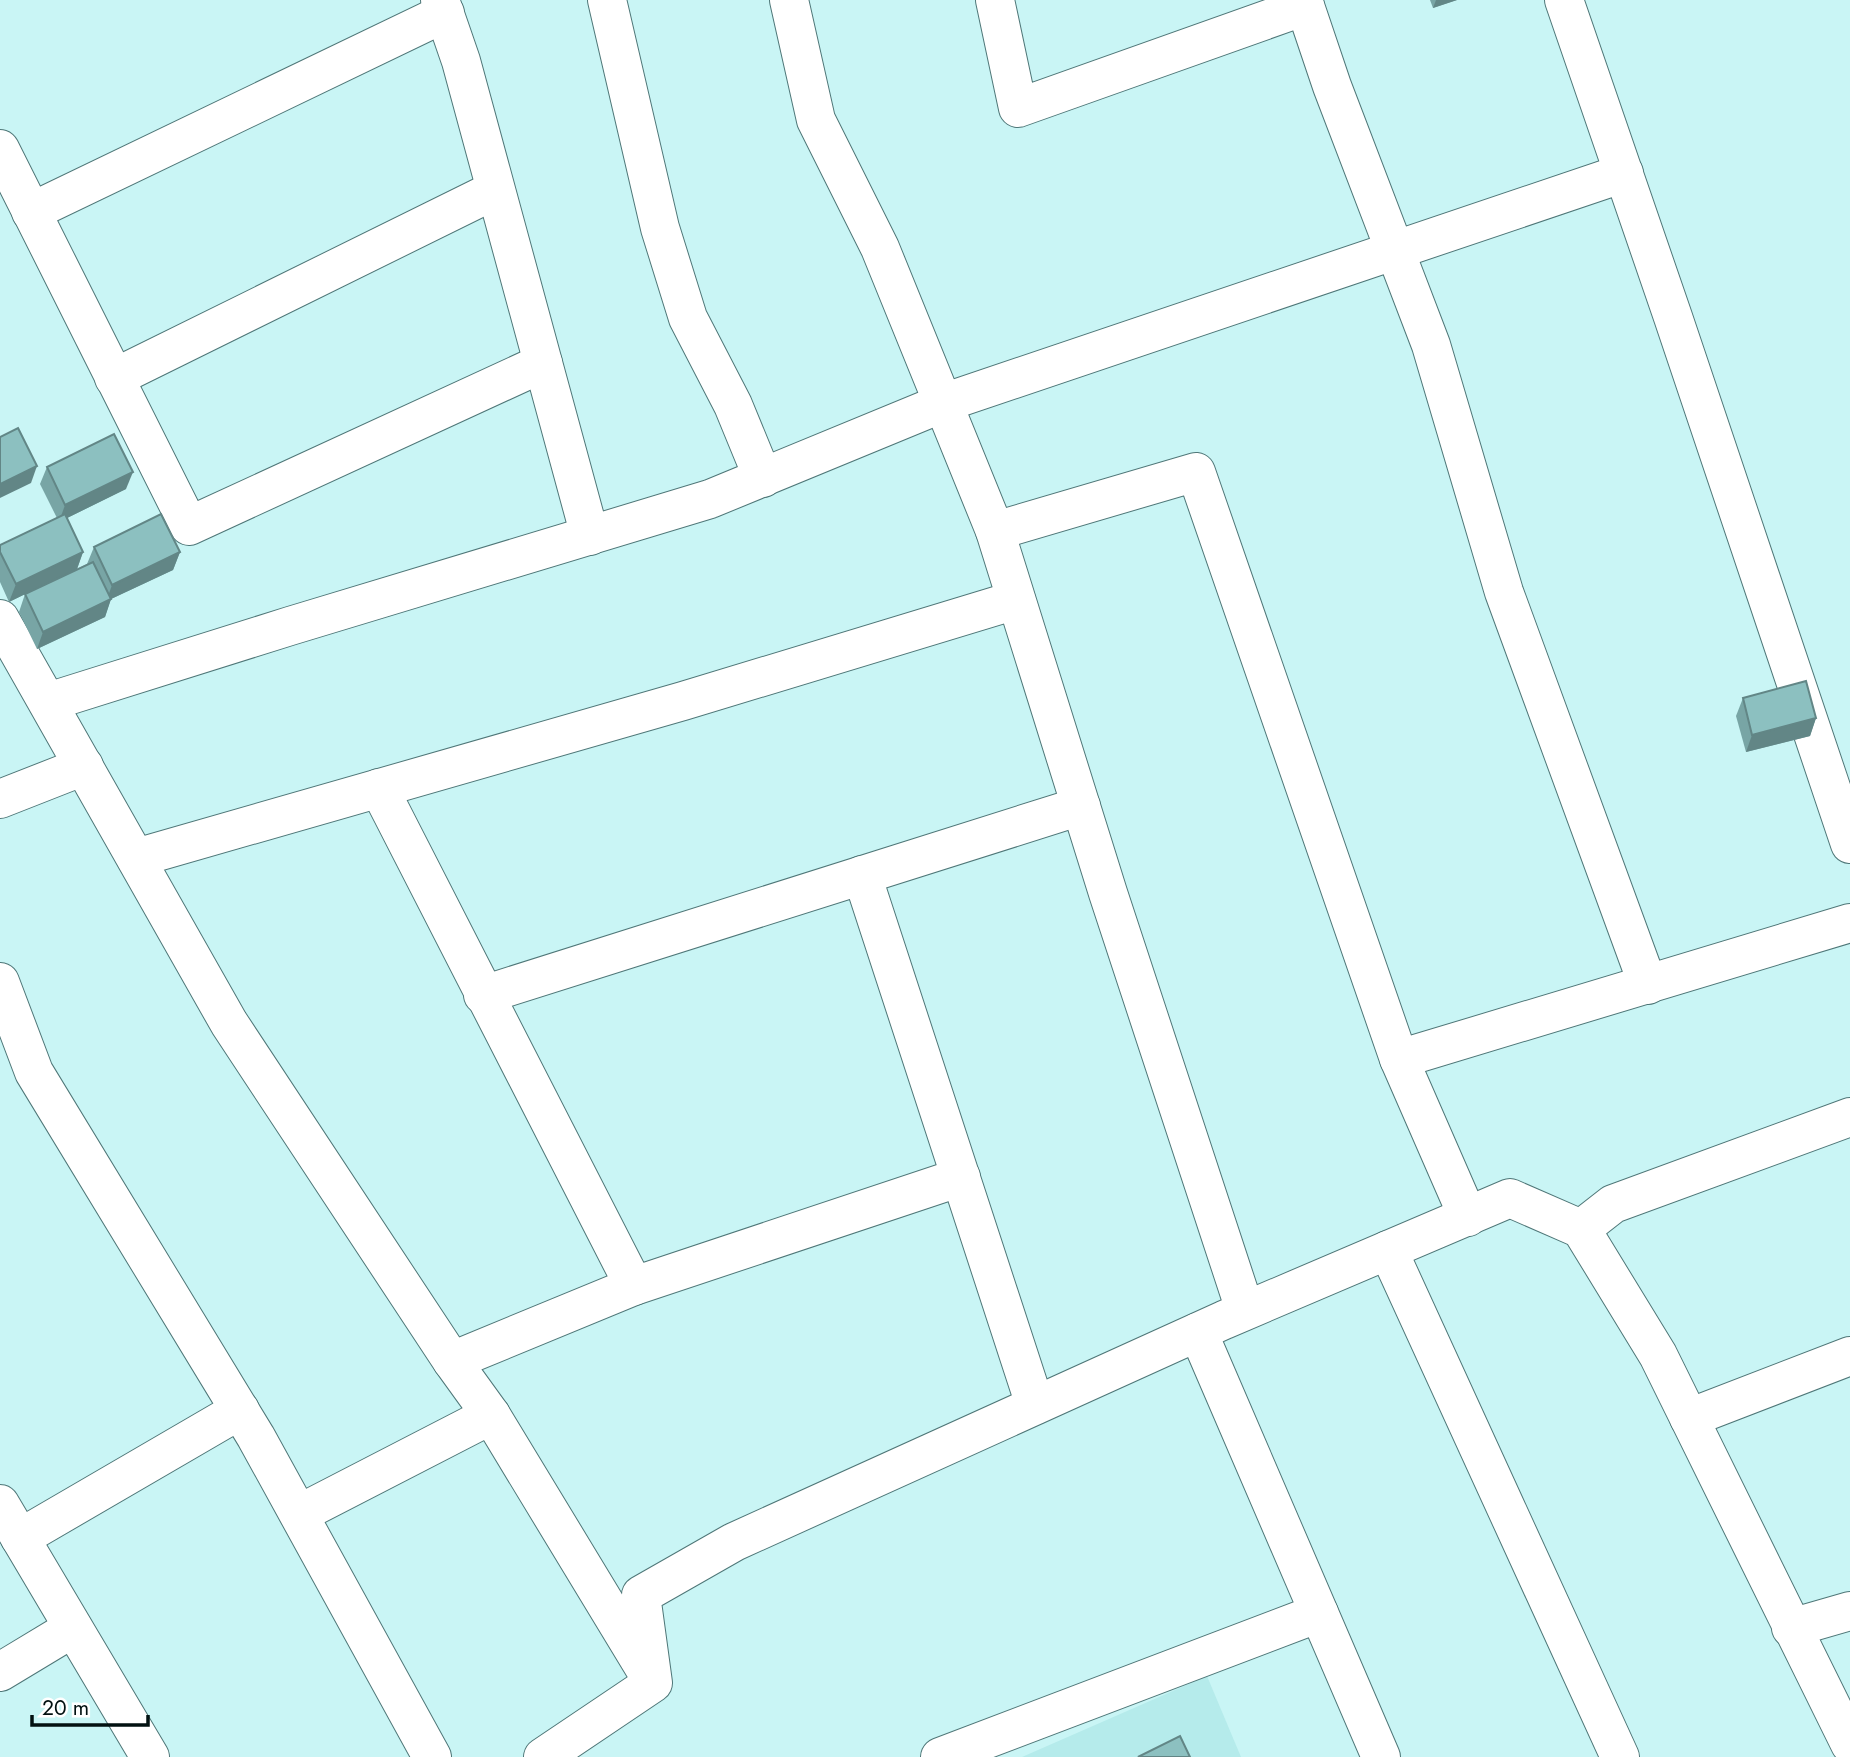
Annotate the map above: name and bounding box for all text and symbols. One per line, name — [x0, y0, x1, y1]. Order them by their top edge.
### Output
scale bar — [32, 1684, 147, 1728]
text: 20 m — [42, 1693, 89, 1723]

